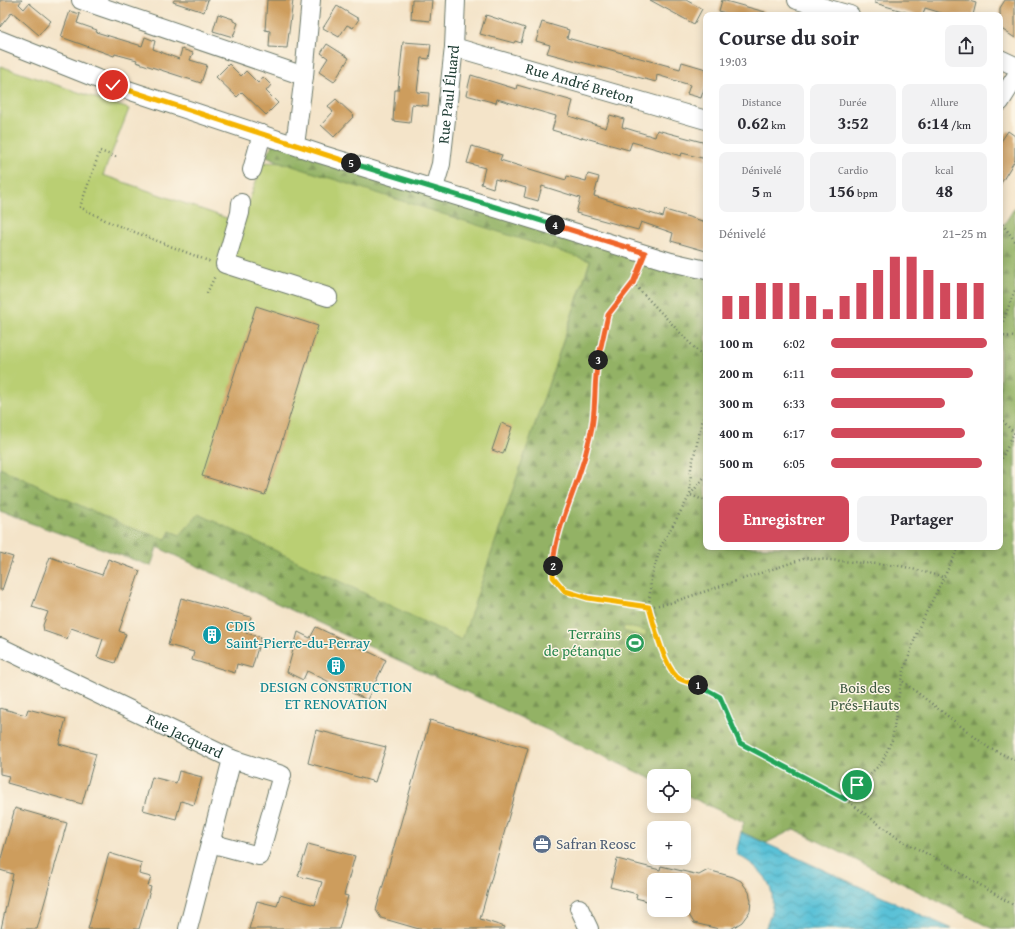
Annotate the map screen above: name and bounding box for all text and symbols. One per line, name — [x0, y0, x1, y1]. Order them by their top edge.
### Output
text: Course du soir — [719, 21, 859, 53]
button: share — [945, 25, 987, 67]
street label: Rue Paul Éluard — [432, 44, 464, 145]
text: 19:03 — [719, 52, 747, 71]
street label: Rue André Breton — [523, 57, 637, 109]
pin — [96, 68, 130, 102]
icon: check — [102, 74, 124, 96]
text: Distance — [742, 94, 781, 110]
text: Durée — [839, 94, 867, 110]
text: Allure — [930, 94, 958, 110]
text: 0.62 — [738, 110, 769, 135]
text: 3:52 — [837, 110, 869, 135]
text: 6:14 — [918, 110, 949, 135]
text: km — [769, 117, 786, 133]
text: /km — [949, 117, 971, 133]
pin: 5 — [341, 153, 361, 173]
text: 5 — [348, 155, 354, 171]
text: Dénivelé — [742, 162, 782, 178]
text: Cardio — [838, 162, 868, 178]
text: kcal — [935, 162, 954, 178]
text: 5 — [752, 178, 760, 203]
text: 156 — [828, 178, 855, 203]
text: 48 — [936, 178, 953, 203]
text: m — [760, 185, 772, 201]
text: bpm — [855, 185, 878, 201]
pin: 4 — [545, 215, 565, 235]
text: 4 — [552, 217, 558, 233]
text: Dénivelé — [719, 224, 766, 243]
text: 21–25 m — [942, 224, 987, 243]
text: 100 m — [719, 334, 753, 353]
text: 6:02 — [783, 334, 805, 353]
pin: 3 — [588, 350, 608, 370]
text: 3 — [595, 352, 601, 368]
text: 200 m — [719, 364, 753, 383]
text: 6:11 — [783, 364, 805, 383]
text: 300 m — [719, 394, 753, 413]
text: 6:33 — [783, 394, 805, 413]
text: 400 m — [719, 424, 753, 443]
text: 6:17 — [783, 424, 805, 443]
text: 500 m — [719, 454, 753, 473]
text: 6:05 — [783, 454, 805, 473]
button: Enregistrer — [719, 496, 849, 542]
button: Partager — [857, 496, 987, 542]
pin: 2 — [543, 556, 563, 576]
text: 2 — [550, 558, 556, 574]
place label: CDIS Saint-Pierre-du-Perray — [226, 615, 371, 653]
place label: Terrains de pétanque — [544, 623, 621, 661]
building icon: CDIS Saint-Pierre-du-Perray — [201, 624, 223, 646]
sports icon: Terrains de pétanque — [624, 632, 646, 654]
building icon: DESIGN CONSTRUCTION ET RENOVATION — [325, 655, 347, 677]
pin: 1 — [688, 675, 708, 695]
place label: DESIGN CONSTRUCTION ET RENOVATION — [260, 676, 412, 714]
text: 1 — [695, 677, 701, 693]
park label: Bois des Prés-Hauts — [831, 677, 899, 715]
street label: Rue Jacquard — [143, 708, 227, 763]
pin — [840, 768, 874, 802]
map controls — [647, 769, 691, 917]
button: locate — [647, 769, 691, 813]
icon: arrive — [846, 774, 868, 796]
button: + — [647, 821, 691, 865]
office icon: Safran Reosc — [531, 833, 553, 855]
place label: Safran Reosc — [556, 833, 636, 854]
button: − — [647, 873, 691, 917]

